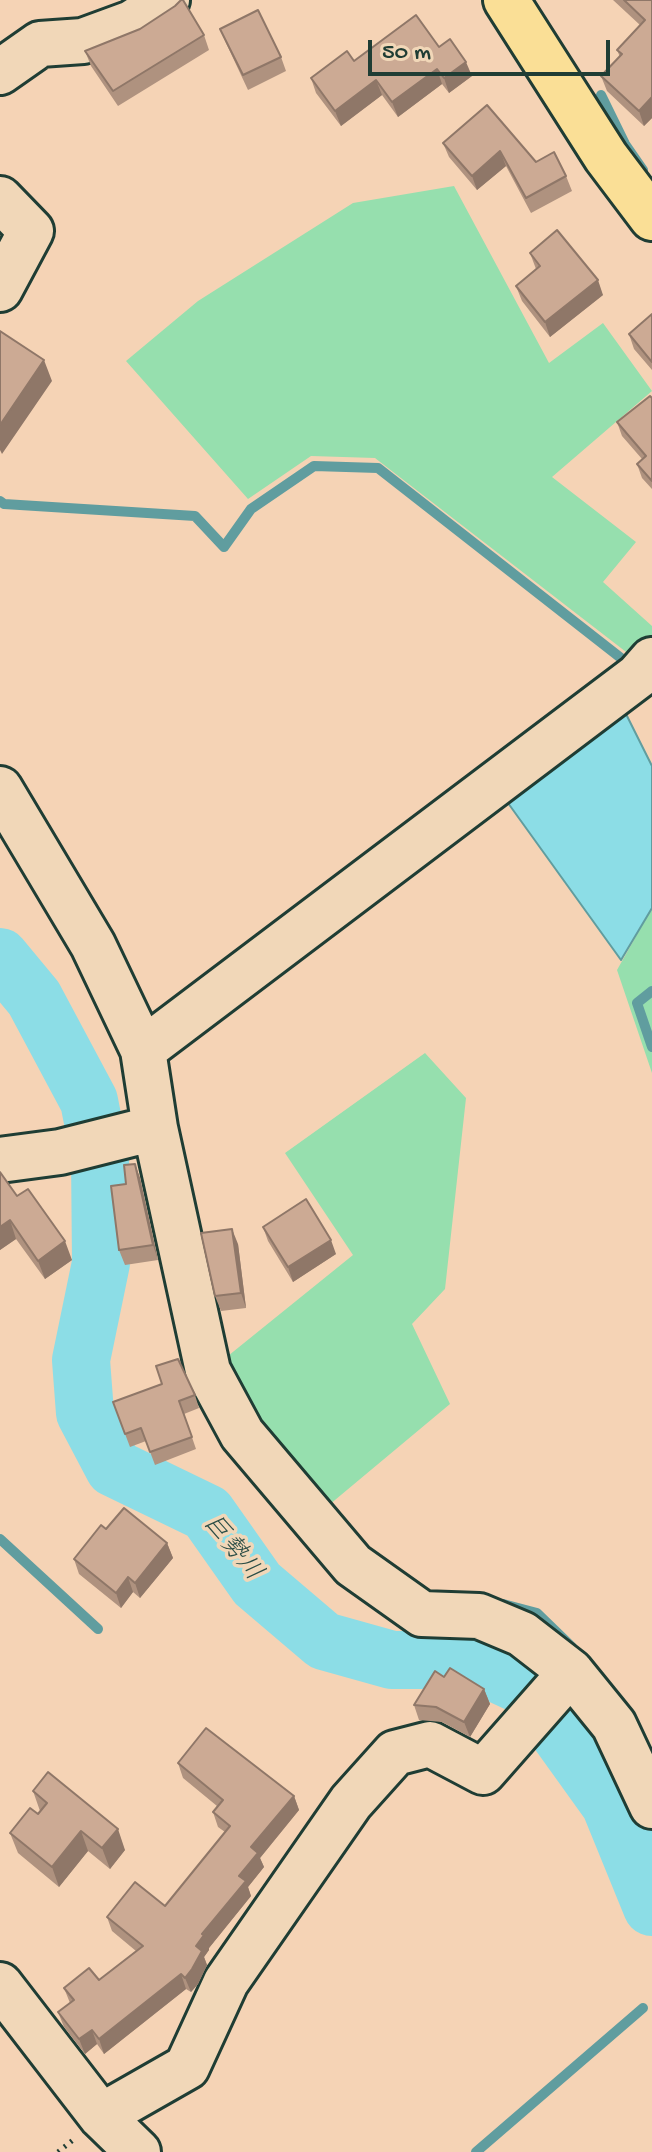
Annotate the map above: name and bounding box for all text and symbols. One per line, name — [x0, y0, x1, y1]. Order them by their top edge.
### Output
scale bar — [372, 24, 614, 74]
text: 50 m — [382, 39, 431, 68]
water label: 巨勢川 — [194, 1509, 268, 1589]

